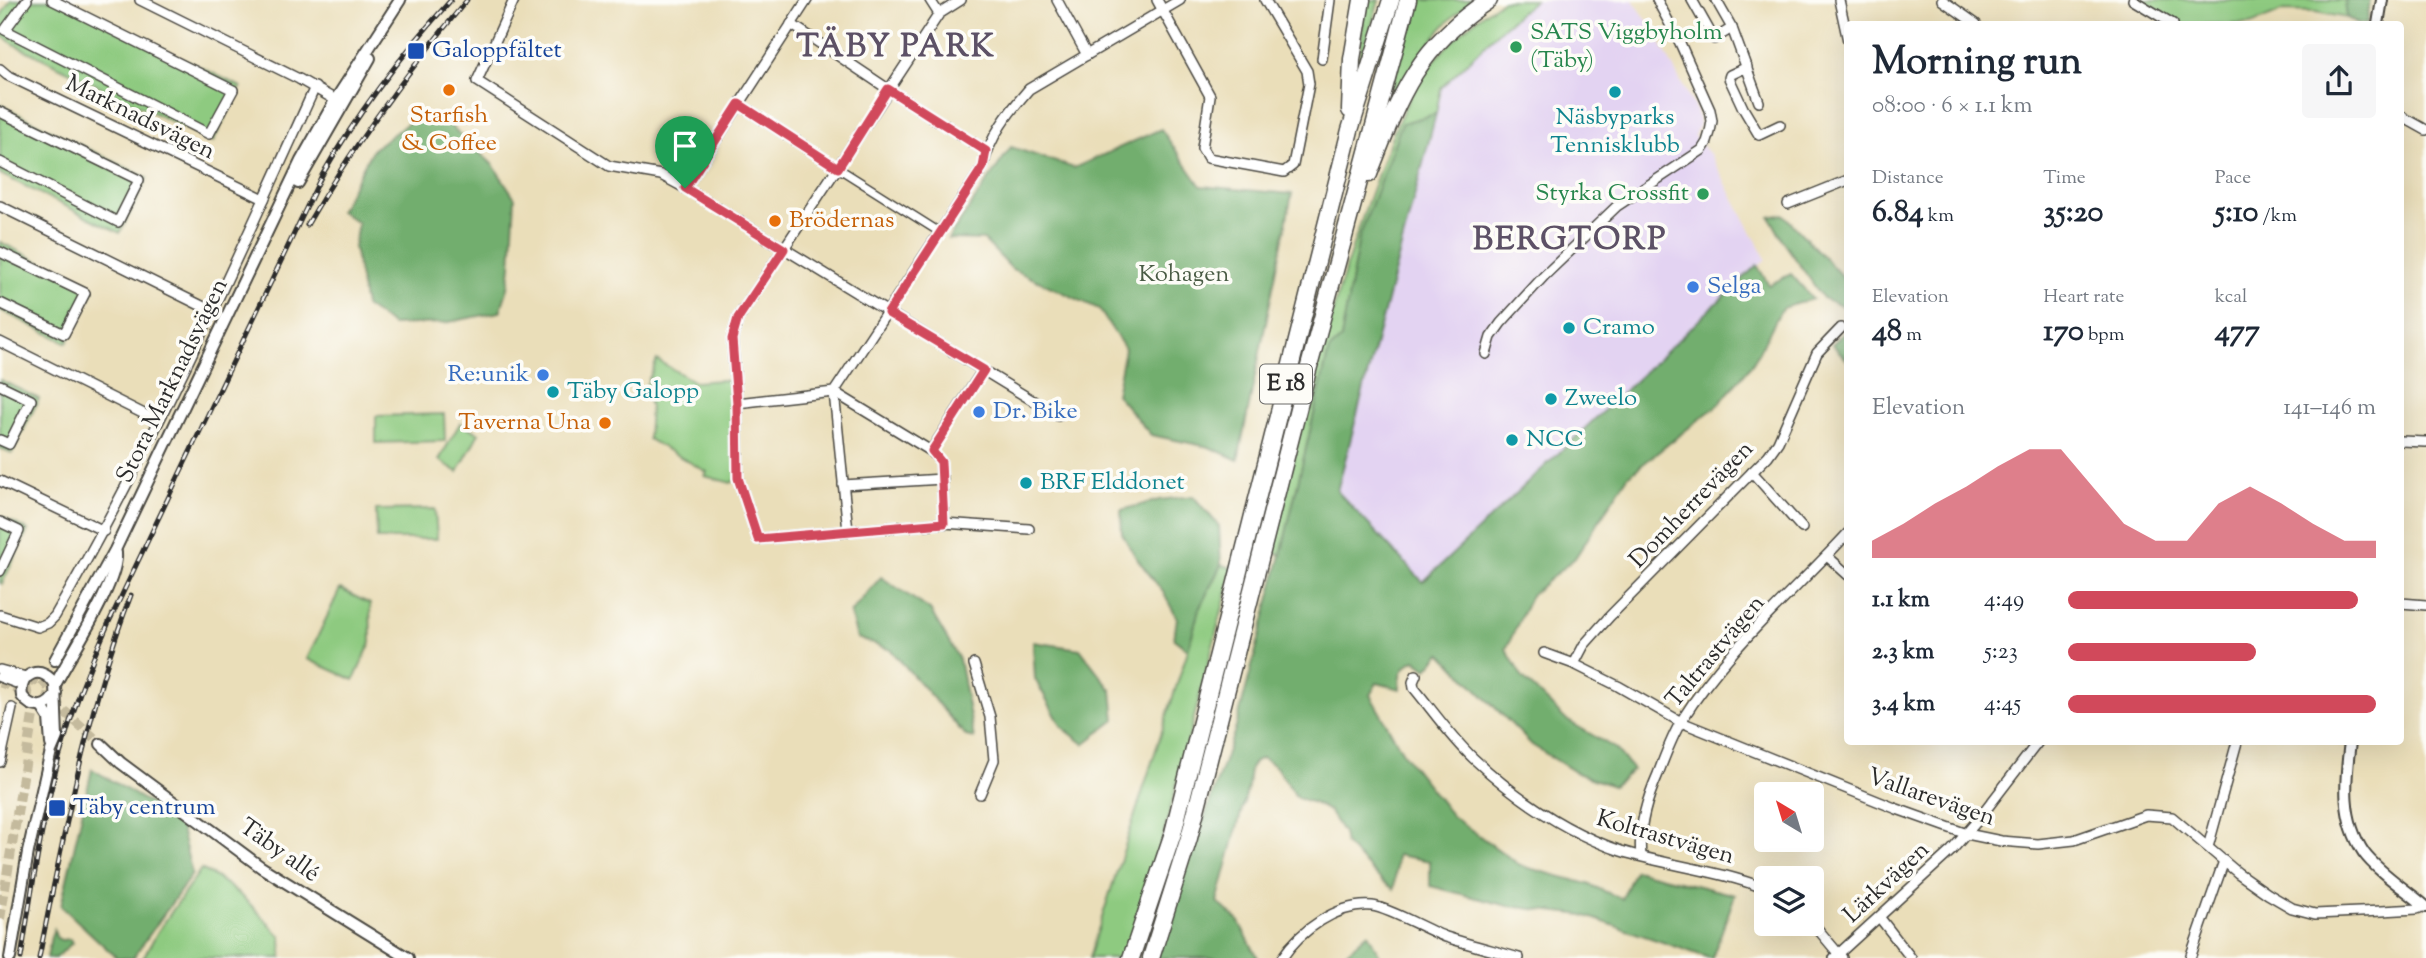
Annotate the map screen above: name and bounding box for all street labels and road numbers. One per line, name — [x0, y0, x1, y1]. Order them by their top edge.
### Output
street label: Marknadsvägen — [59, 67, 221, 169]
street label: Stora Marknadsvägen — [109, 273, 237, 489]
road number: E 18 — [1260, 364, 1312, 404]
street label: Domherrevägen — [1622, 433, 1762, 577]
street label: Taltrastvägen — [1658, 588, 1774, 716]
street label: Vallarevägen — [1862, 760, 2000, 836]
street label: Koltrastvägen — [1592, 802, 1738, 874]
street label: Täby allé — [232, 811, 326, 891]
street label: Lärkvägen — [1836, 834, 1938, 932]

